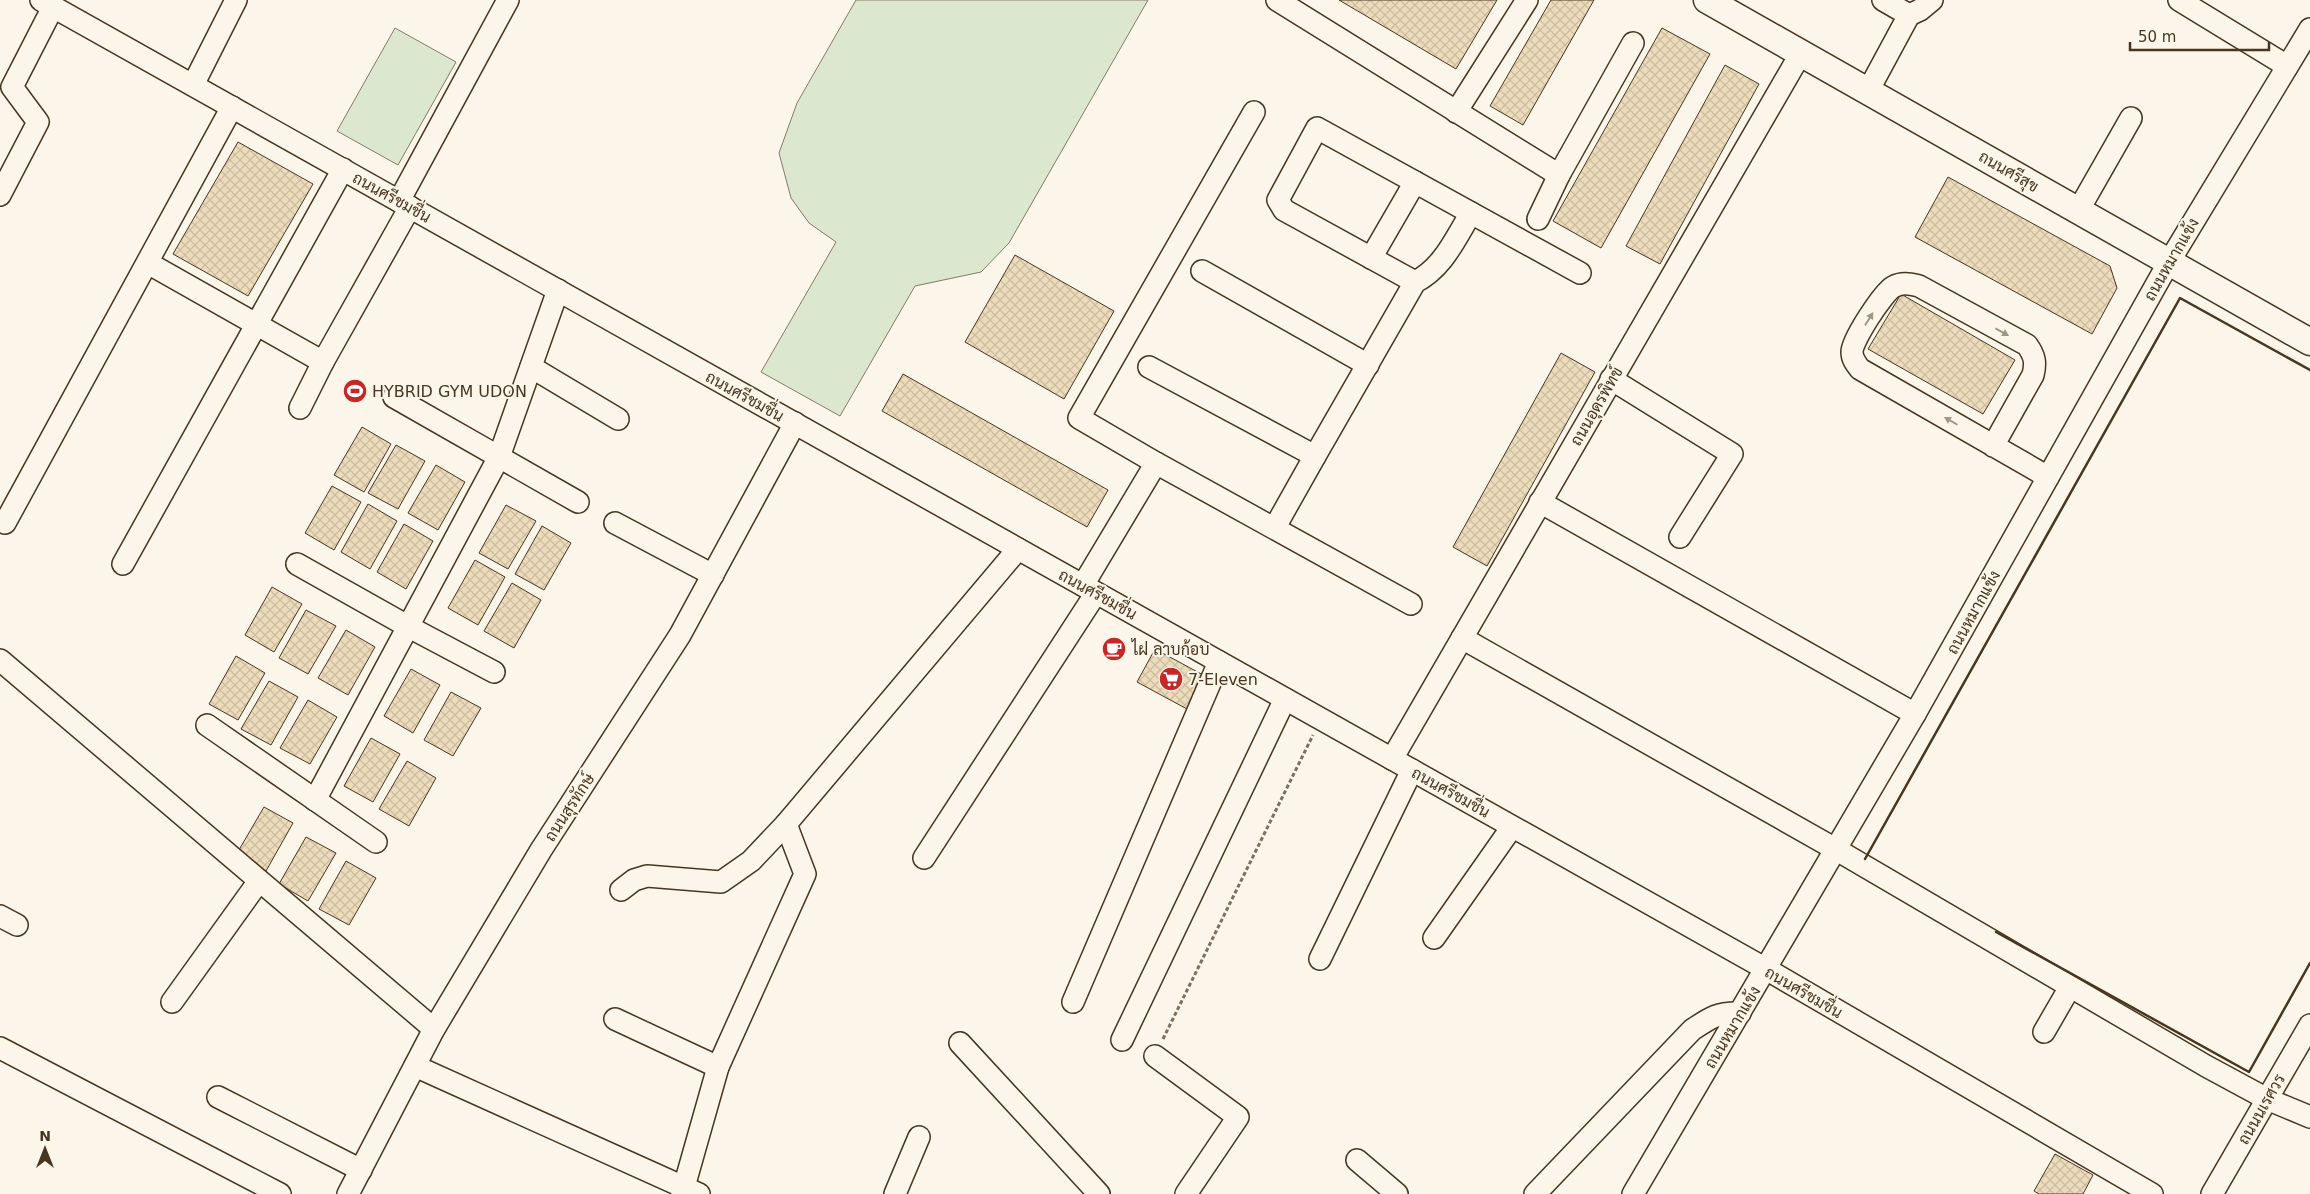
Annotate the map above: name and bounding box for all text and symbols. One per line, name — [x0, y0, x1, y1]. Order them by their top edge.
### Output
scale bar — [2130, 20, 2269, 52]
text: 50 m — [2138, 28, 2176, 46]
street label: ถนนศรีสุข — [1974, 145, 2043, 198]
street label: ถนนศรีชมชื่น — [349, 164, 437, 227]
street label: ถนนหมากแข้ง — [2139, 214, 2203, 304]
one-way arrow — [1865, 312, 1874, 325]
one-way arrow — [1996, 327, 2009, 336]
street label: ถนนอุดรพิทข์ — [1564, 362, 1628, 450]
street label: ถนนศรีชมชื่น — [702, 363, 790, 426]
sports icon: HYBRID GYM UDON — [342, 378, 368, 404]
place label: HYBRID GYM UDON — [372, 382, 527, 401]
one-way arrow — [1945, 417, 1958, 426]
street label: ถนนศรีชมชื่น — [1055, 561, 1143, 624]
street label: ถนนหมากแข้ง — [1942, 567, 2004, 657]
cafe icon: ไฝ ลาบก้อบ — [1101, 636, 1127, 662]
place label: ไฝ ลาบก้อบ — [1130, 638, 1210, 659]
supermarket icon: 7-Eleven — [1158, 666, 1184, 692]
place label: 7-Eleven — [1188, 670, 1258, 689]
street label: ถนนศรีชมชื่น — [1408, 759, 1496, 822]
street label: ถนนสุรทักษ์ — [538, 768, 600, 846]
street label: ถนนศรีชมชื่น — [1762, 958, 1848, 1022]
street label: ถนนหมากแข้ง — [1700, 982, 1764, 1072]
street label: ถนนนเรศวร — [2234, 1070, 2289, 1148]
north arrow — [20, 1124, 70, 1174]
text: N — [39, 1128, 51, 1144]

